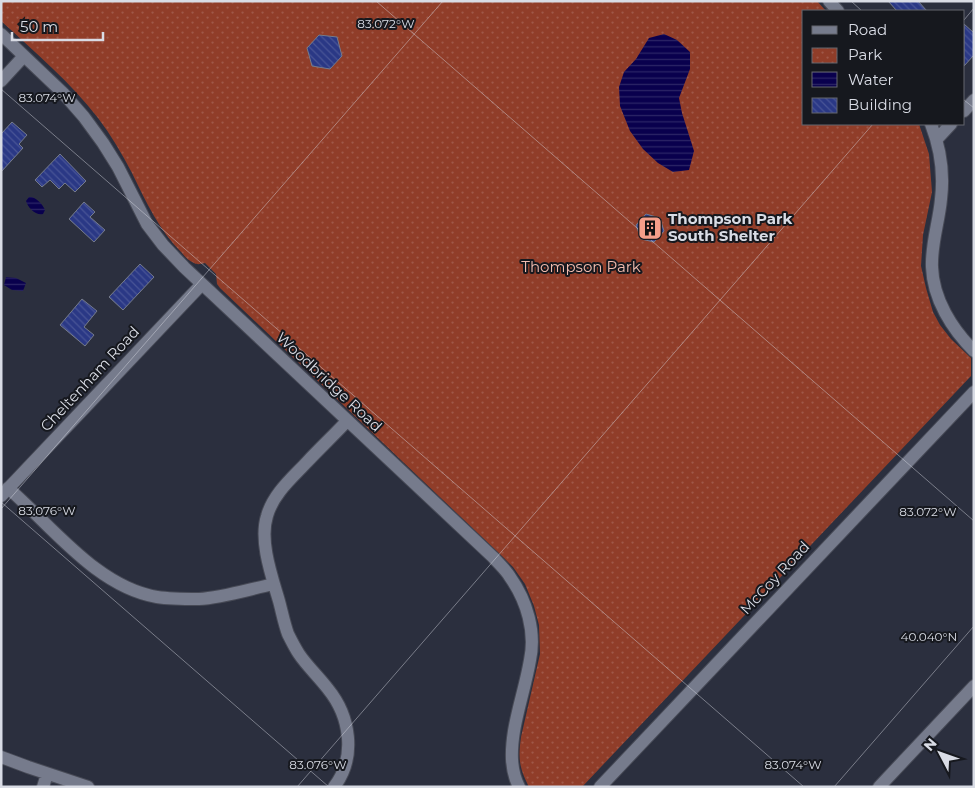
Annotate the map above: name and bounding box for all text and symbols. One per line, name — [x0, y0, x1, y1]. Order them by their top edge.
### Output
scale bar — [12, 10, 104, 42]
legend — [802, 10, 965, 125]
text: 83.072°W — [357, 16, 415, 31]
text: 50 m — [20, 17, 58, 36]
text: Road — [848, 20, 887, 39]
text: Park — [848, 45, 882, 64]
text: Water — [848, 70, 894, 89]
text: 83.074°W — [18, 90, 76, 105]
text: Building — [848, 95, 912, 114]
place label: Thompson Park South Shelter — [668, 209, 792, 245]
building icon: Thompson Park South Shelter — [637, 215, 663, 241]
park label: Thompson Park — [521, 257, 641, 276]
street label: Cheltenham Road — [36, 322, 143, 435]
street label: Woodbridge Road — [273, 328, 386, 436]
text: 83.076°W — [18, 503, 76, 518]
text: 83.072°W — [899, 504, 957, 519]
street label: McCoy Road — [736, 537, 813, 618]
text: 40.040°N — [901, 629, 957, 644]
north arrow — [915, 728, 965, 778]
text: N — [920, 734, 941, 755]
text: 83.076°W — [289, 757, 347, 772]
text: 83.074°W — [764, 757, 822, 772]

